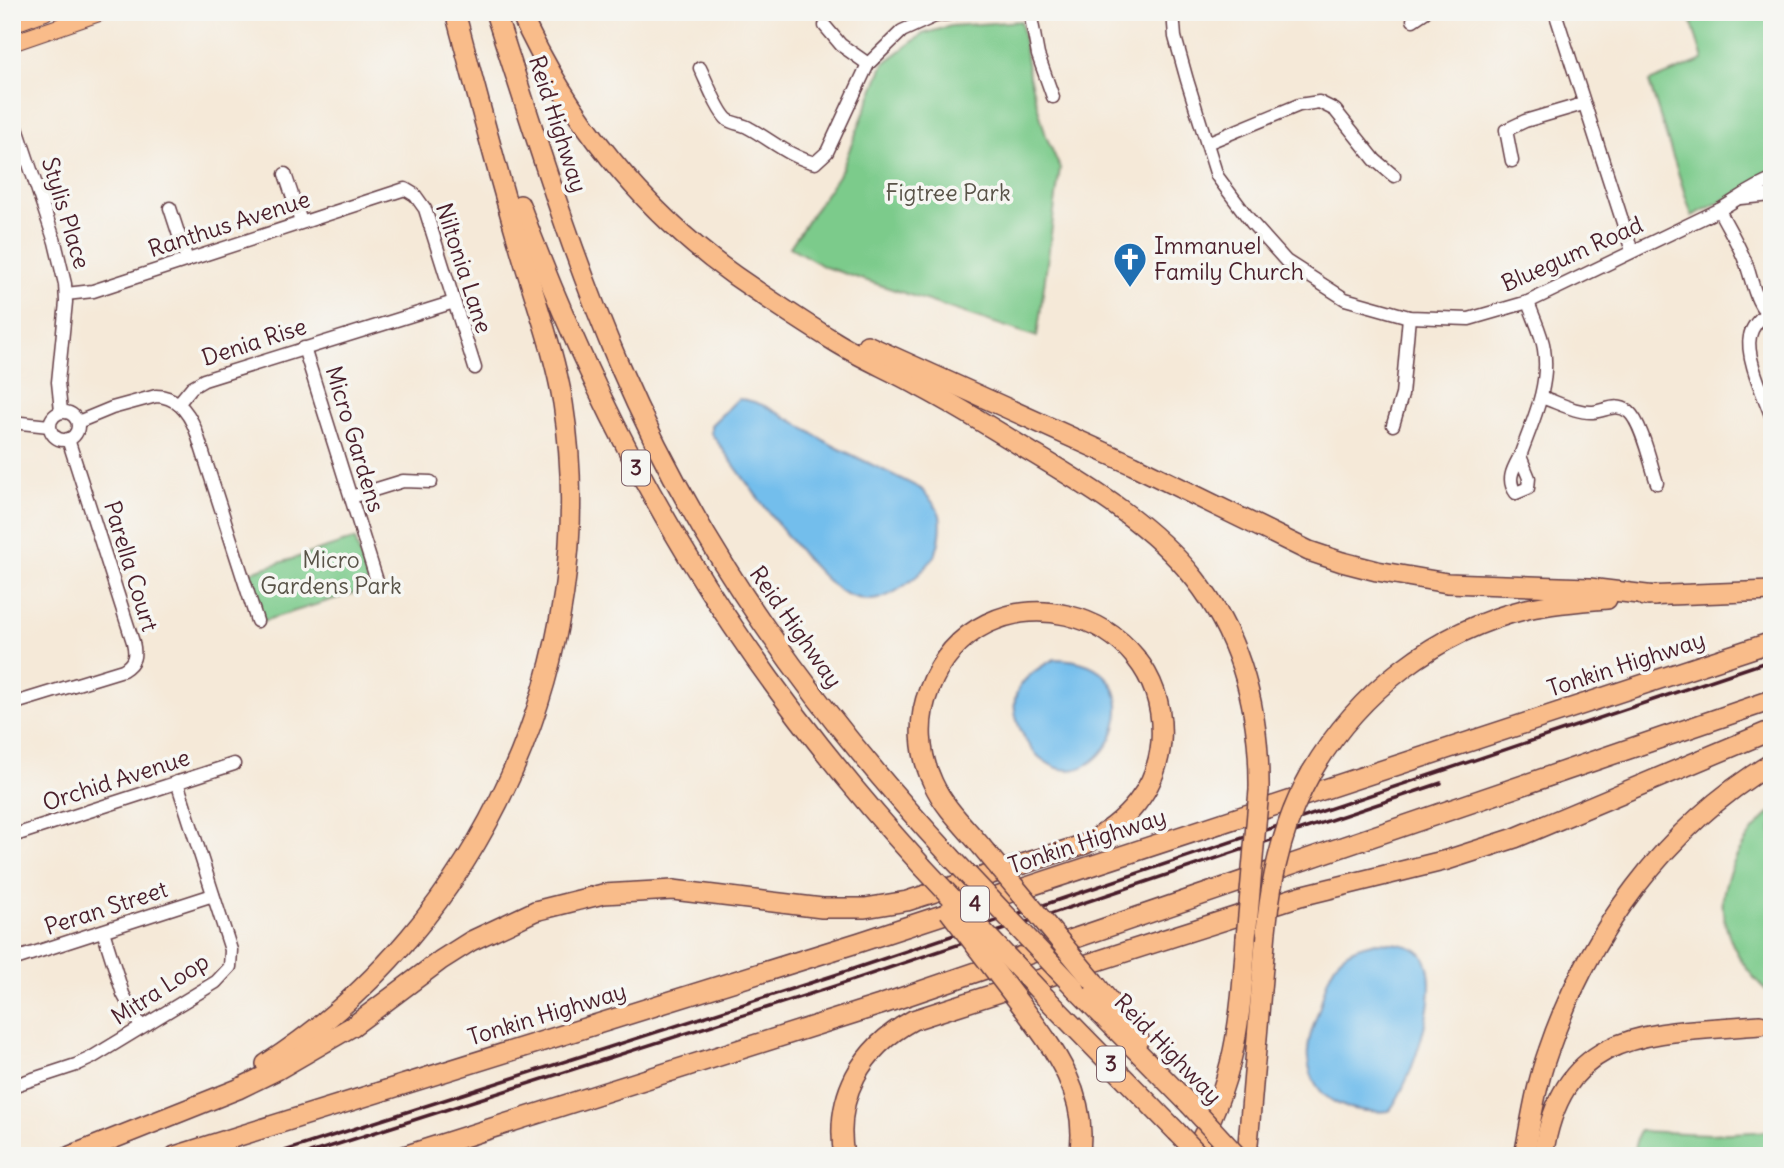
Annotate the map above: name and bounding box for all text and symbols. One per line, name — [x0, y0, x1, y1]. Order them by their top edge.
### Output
street label: Reid Highway — [523, 52, 594, 196]
street label: Stylis Place — [36, 154, 97, 272]
park label: Figtree Park — [885, 178, 1011, 207]
street label: Ranthus Avenue — [144, 184, 313, 263]
street label: Niltonia Lane — [430, 199, 499, 337]
street label: Bluegum Road — [1497, 209, 1647, 298]
place label: Immanuel Family Church — [1154, 231, 1304, 286]
church icon: Immanuel Family Church — [1111, 240, 1149, 289]
street label: Denia Rise — [198, 311, 310, 372]
street label: Micro Gardens — [319, 362, 391, 516]
road number: 3 — [622, 450, 650, 486]
street label: Parella Court — [98, 497, 165, 635]
park label: Micro Gardens Park — [260, 545, 402, 600]
street label: Reid Highway — [744, 560, 849, 693]
street label: Tonkin Highway — [1543, 624, 1708, 703]
street label: Orchid Avenue — [39, 742, 193, 817]
street label: Tonkin Highway — [1004, 801, 1169, 880]
street label: Peran Street — [41, 874, 171, 941]
road number: 4 — [961, 886, 989, 922]
street label: Mitra Loop — [106, 946, 214, 1031]
street label: Tonkin Highway — [464, 976, 630, 1051]
street label: Reid Highway — [1108, 987, 1228, 1110]
road number: 3 — [1097, 1046, 1125, 1082]

